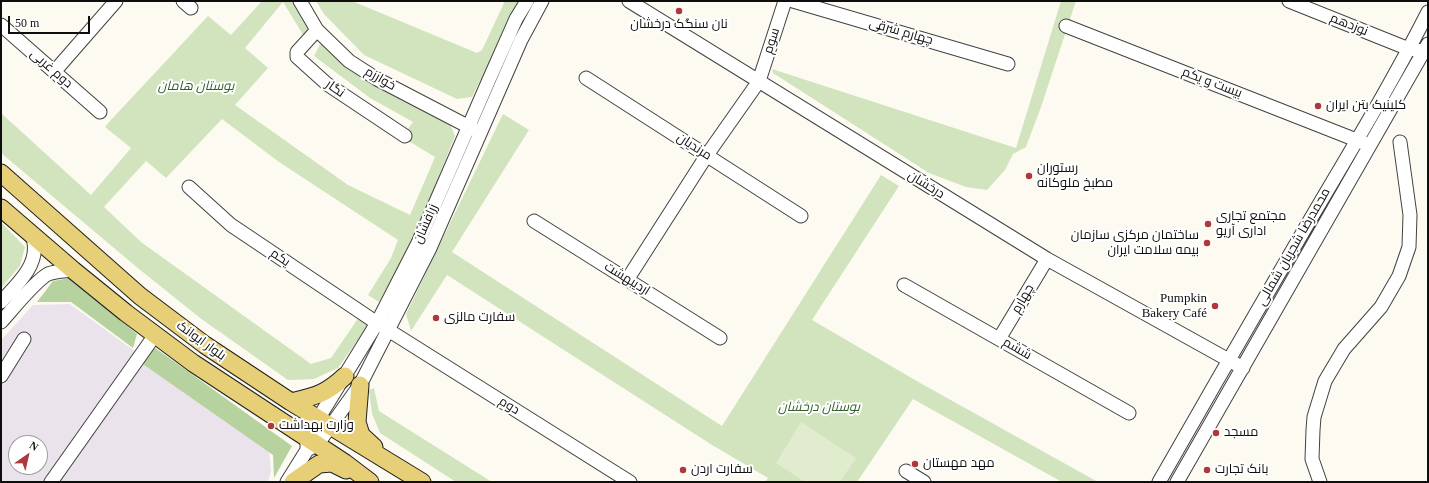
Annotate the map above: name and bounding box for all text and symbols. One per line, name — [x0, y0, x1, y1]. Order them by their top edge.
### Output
marker: نان سنگک درخشان — [674, 6, 684, 16]
scale bar — [10, 8, 92, 34]
street label: نوزدهم — [1328, 10, 1370, 40]
street label: چهارم شرقی — [867, 15, 935, 49]
text: 50 m — [15, 16, 39, 30]
place label: نان سنگک درخشان — [630, 17, 728, 33]
street label: سوم — [761, 26, 783, 56]
street label: دوم غربی — [27, 46, 75, 92]
street label: خوارزم — [362, 64, 398, 94]
street label: بیست و یکم — [1180, 64, 1244, 102]
street label: نگار — [322, 77, 348, 101]
park label: بوستان هامان — [158, 79, 234, 95]
place label: کلینیک بتن ایران — [1326, 98, 1406, 114]
marker: کلینیک بتن ایران — [1313, 101, 1323, 111]
street label: مرنديان — [674, 130, 714, 164]
place label: رستوران مطبخ ملوکانه — [1037, 161, 1113, 192]
street label: درخشان — [905, 168, 947, 202]
marker: رستوران مطبخ ملوکانه — [1024, 171, 1034, 181]
street label: محمدرضا شجریان شمالی — [1254, 185, 1334, 309]
street label: زرافشان — [410, 202, 442, 246]
place label: مجتمع تجاری اداری آريو — [1216, 209, 1286, 240]
marker: مجتمع تجاری اداری آريو — [1203, 219, 1213, 229]
place label: ساختمان مرکزی سازمان بیمه سلامت ایران — [1071, 228, 1199, 259]
marker: ساختمان مرکزی سازمان بیمه سلامت ایران — [1202, 238, 1212, 248]
street label: یکم — [267, 246, 293, 270]
street label: اردیبهشت — [601, 259, 653, 299]
street label: چهارم — [1008, 282, 1038, 316]
place label: Pumpkin Bakery Café — [1142, 291, 1207, 322]
marker: Pumpkin Bakery Café — [1210, 301, 1220, 311]
place label: سفارت مالزی — [444, 310, 515, 326]
marker: سفارت مالزی — [431, 313, 441, 323]
street label: بلوار ایوانک — [173, 318, 229, 364]
street label: ششم — [1000, 335, 1034, 363]
street label: دوم — [496, 394, 522, 418]
park label: بوستان درخشان — [778, 400, 860, 416]
place label: وزارت بهداشت — [279, 418, 354, 434]
marker: وزارت بهداشت — [266, 421, 276, 431]
place label: مسجد — [1224, 425, 1258, 441]
marker: مسجد — [1211, 428, 1221, 438]
north arrow — [8, 435, 48, 475]
text: N — [27, 439, 41, 453]
place label: مهد مهستان — [923, 456, 995, 472]
marker: مهد مهستان — [910, 459, 920, 469]
place label: سفارت اردن — [691, 462, 753, 478]
place label: بانک تجارت — [1215, 462, 1268, 478]
marker: سفارت اردن — [678, 465, 688, 475]
marker: بانک تجارت — [1202, 465, 1212, 475]

